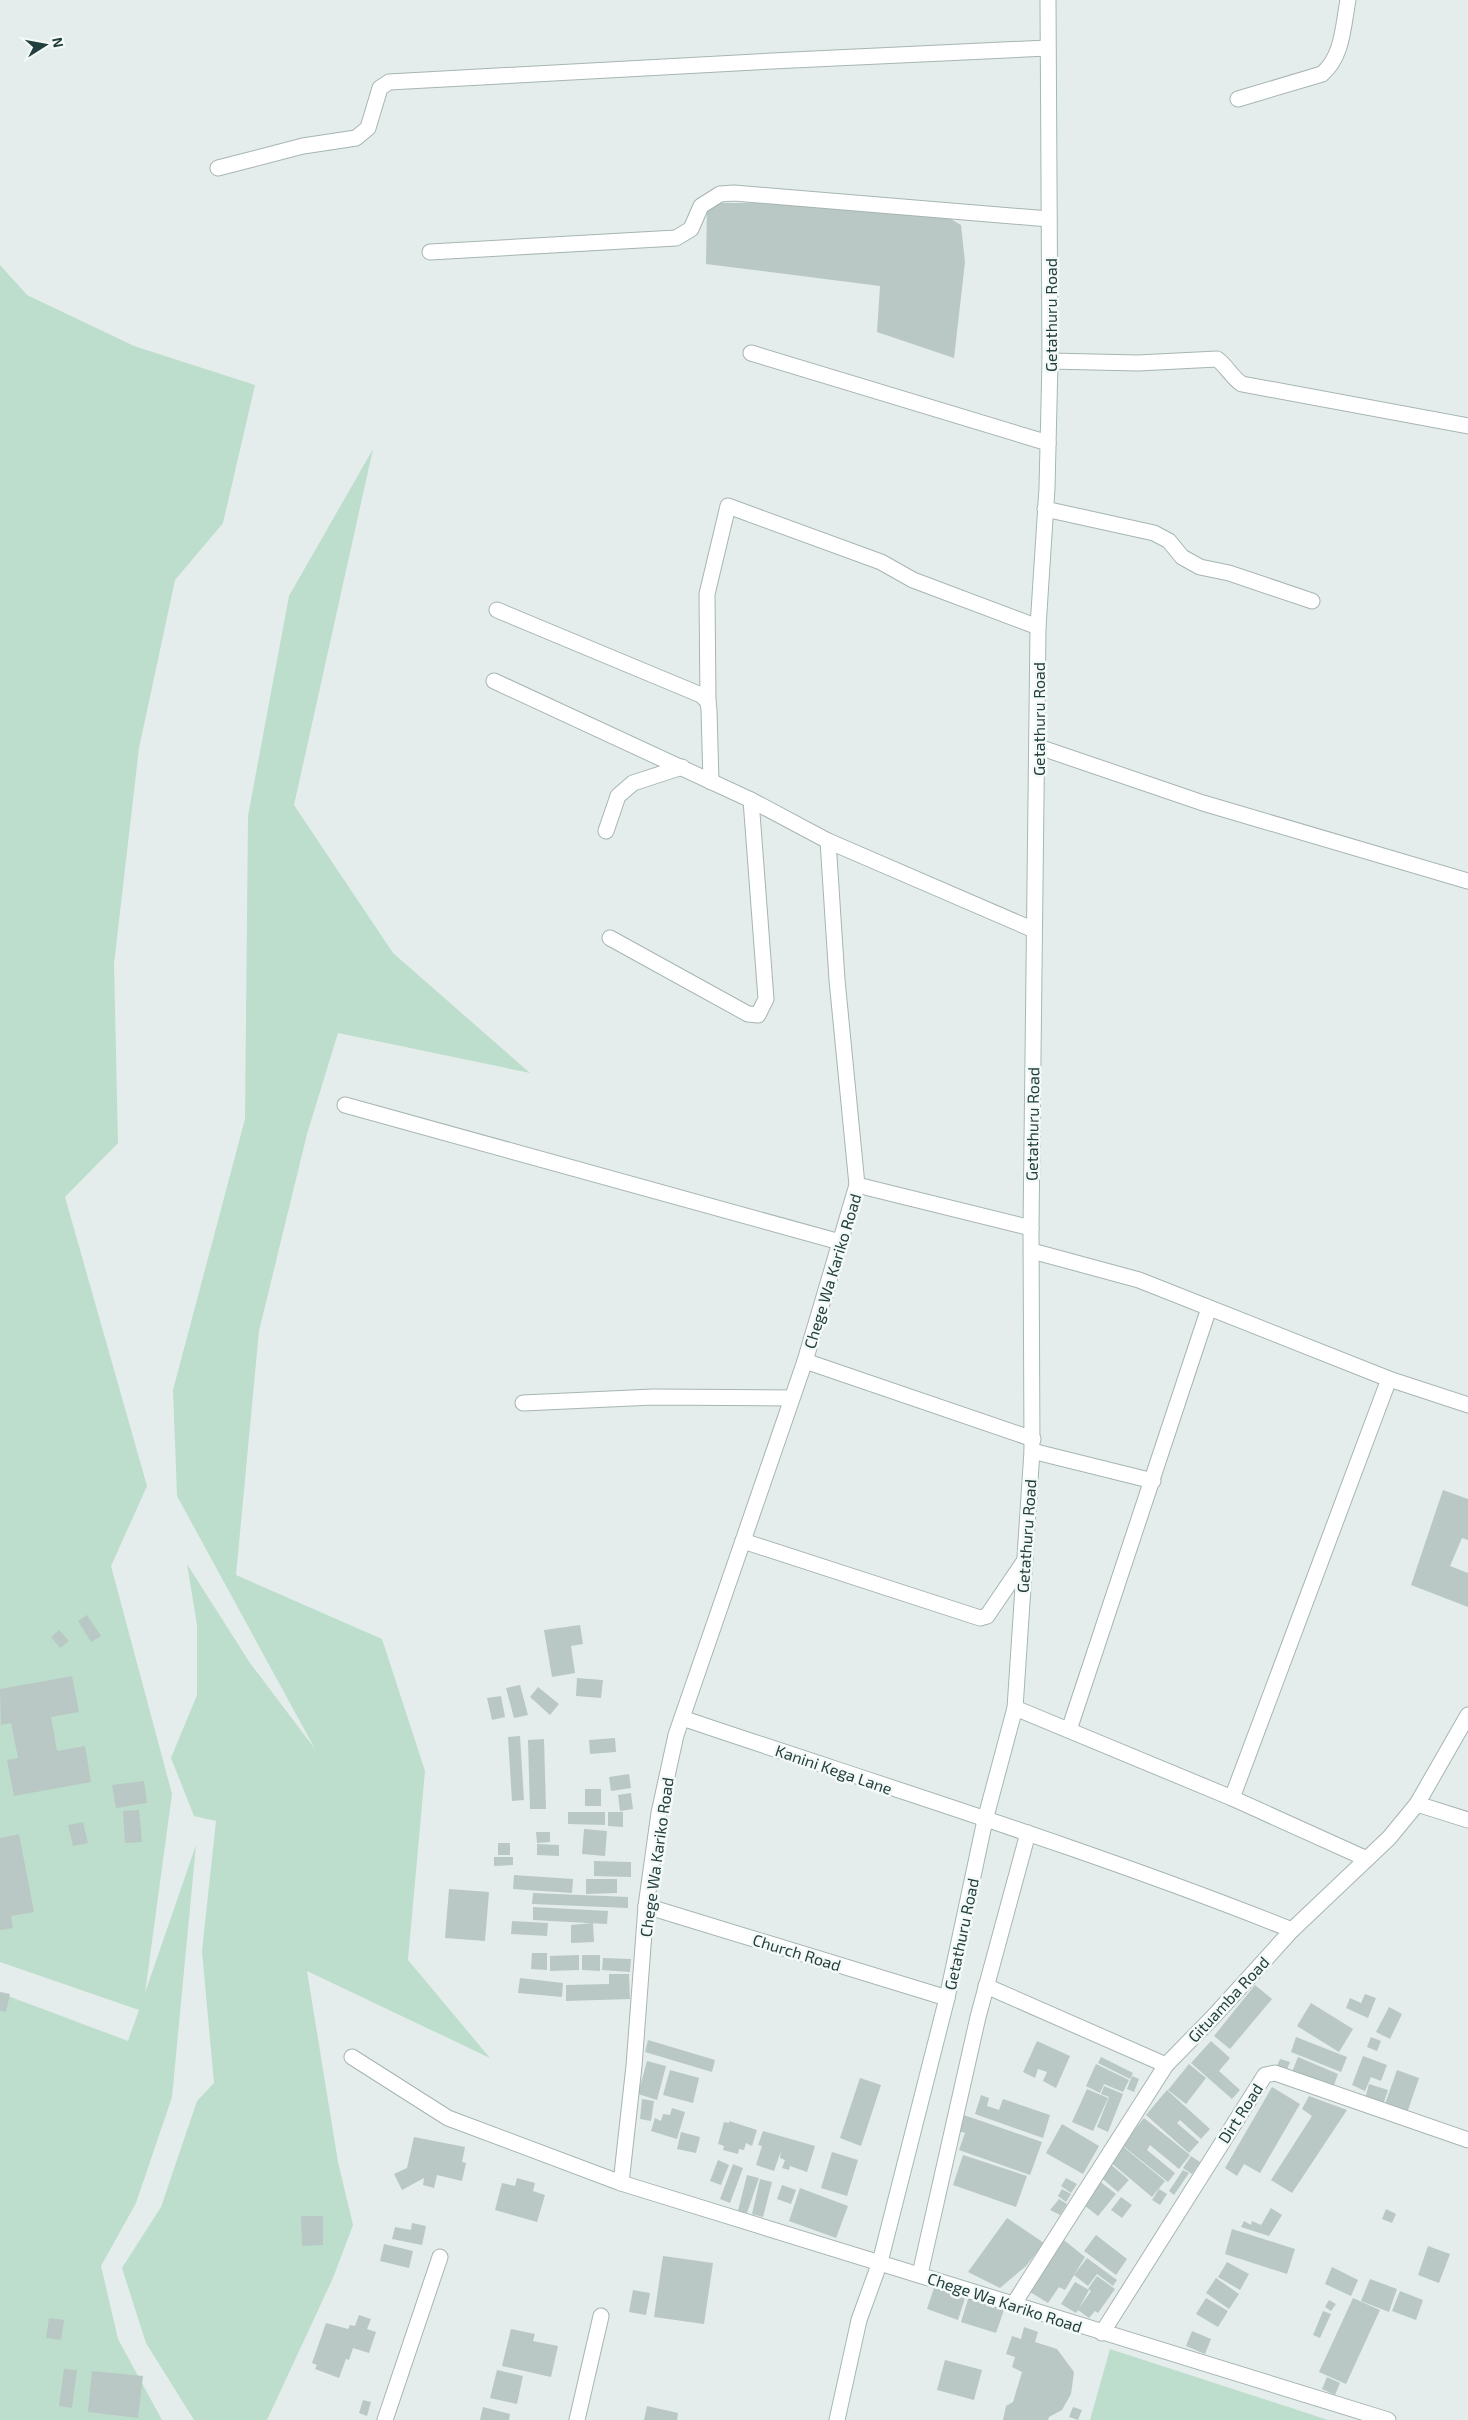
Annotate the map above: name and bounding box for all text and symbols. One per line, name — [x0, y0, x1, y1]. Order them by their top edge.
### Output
north arrow — [20, 20, 70, 70]
text: N — [49, 36, 68, 49]
street label: Getathuru Road — [1041, 258, 1060, 372]
street label: Getathuru Road — [1029, 662, 1048, 776]
street label: Getathuru Road — [1022, 1067, 1042, 1181]
street label: Chege Wa Kariko Road — [799, 1191, 865, 1351]
street label: Getathuru Road — [1013, 1478, 1039, 1594]
street label: Kanini Kega Lane — [773, 1740, 895, 1798]
street label: Chege Wa Kariko Road — [635, 1776, 677, 1938]
street label: Getathuru Road — [940, 1876, 982, 1992]
street label: Church Road — [751, 1930, 843, 1974]
street label: Gituamba Road — [1183, 1952, 1273, 2046]
street label: Dirt Road — [1214, 2080, 1266, 2146]
street label: Chege Wa Kariko Road — [925, 2268, 1085, 2336]

